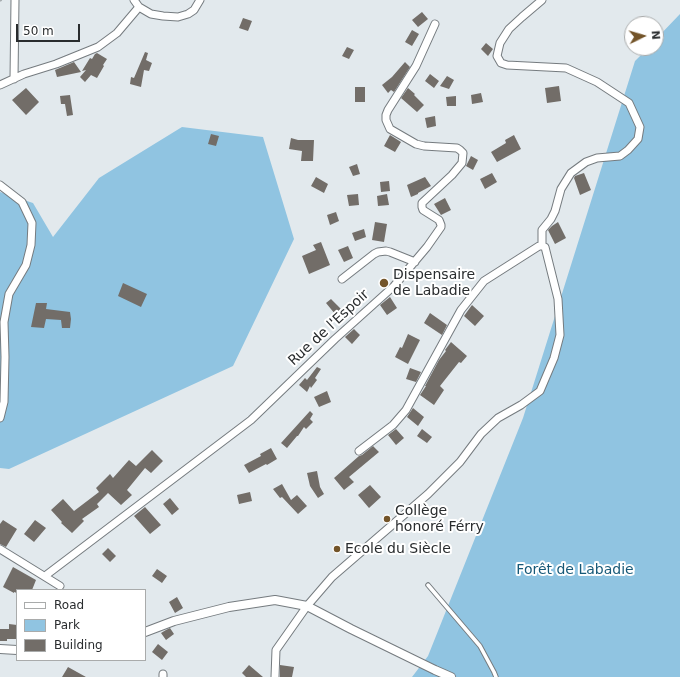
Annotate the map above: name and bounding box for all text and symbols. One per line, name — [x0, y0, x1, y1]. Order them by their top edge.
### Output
scale bar — [18, 16, 82, 42]
north arrow — [624, 16, 664, 56]
text: 50 m — [23, 24, 54, 38]
text: N — [649, 30, 662, 40]
place label: Dispensaire de Labadie — [393, 267, 475, 300]
marker: Dispensaire de Labadie — [378, 277, 390, 289]
street label: Rue de l'Espoir — [285, 286, 373, 370]
place label: Collège honoré Férry — [395, 503, 484, 536]
marker: Collège honoré Férry — [382, 514, 392, 524]
place label: Ecole du Siècle — [345, 541, 451, 557]
marker: Ecole du Siècle — [332, 544, 342, 554]
park label: Forêt de Labadie — [516, 562, 634, 578]
legend — [16, 589, 146, 661]
text: Road — [54, 598, 84, 612]
text: Park — [54, 618, 80, 632]
text: Building — [54, 638, 103, 652]

